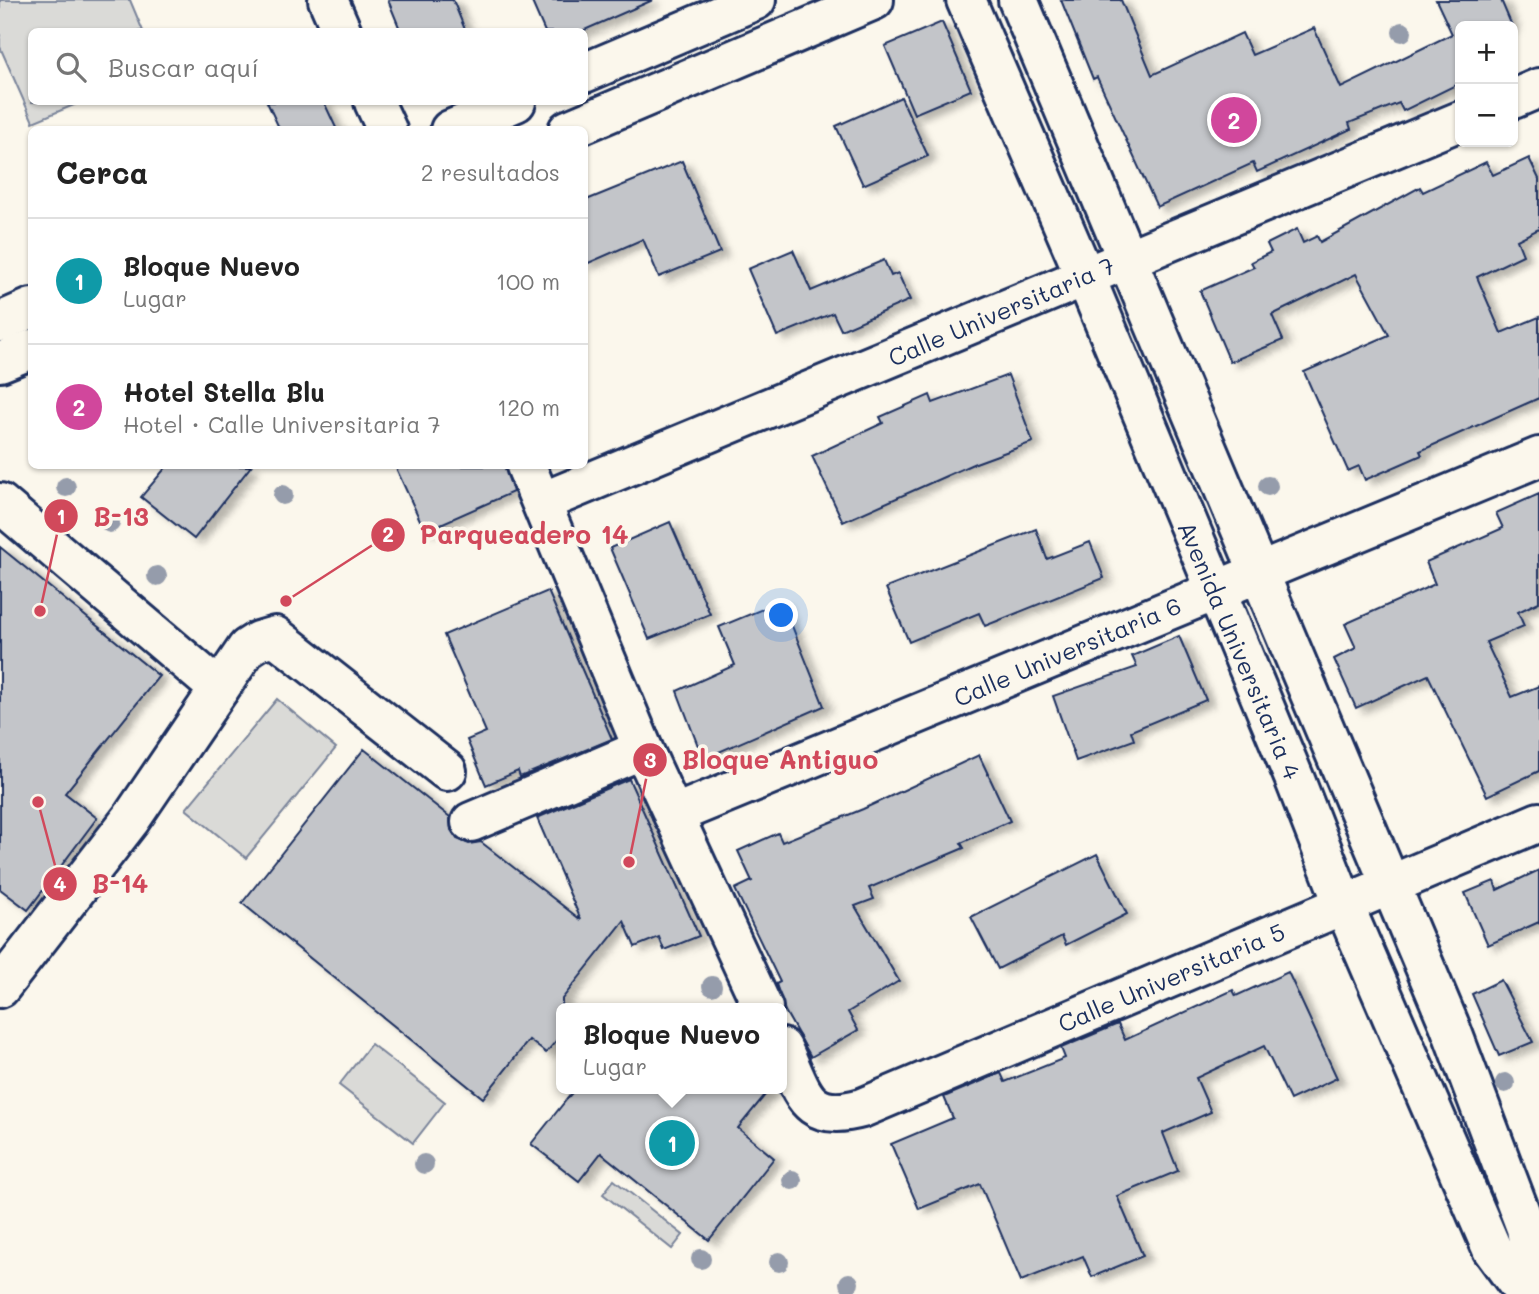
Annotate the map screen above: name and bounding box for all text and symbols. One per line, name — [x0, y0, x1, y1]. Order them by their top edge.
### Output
map controls — [1455, 21, 1518, 147]
button: + — [1455, 21, 1518, 84]
search box — [28, 28, 588, 105]
icon: search — [52, 48, 90, 86]
text: Buscar aquí — [108, 50, 259, 84]
button: − — [1455, 84, 1518, 147]
pin: 2 — [1211, 94, 1257, 146]
text: Cerca — [56, 152, 148, 192]
text: 2 resultados — [421, 157, 560, 187]
text: Bloque Nuevo — [123, 249, 300, 283]
street label: Calle Universitaria 7 — [883, 249, 1119, 373]
text: 1 — [74, 266, 84, 296]
text: 100 m — [496, 266, 560, 296]
text: Lugar — [123, 283, 187, 313]
text: Hotel Stella Blu — [123, 375, 325, 409]
text: 2 — [73, 392, 85, 422]
text: 120 m — [497, 392, 560, 422]
text: Hotel · Calle Universitaria 7 — [123, 409, 441, 439]
callout: B-13 — [44, 493, 162, 540]
text: B-13 — [93, 499, 149, 533]
text: 1 — [56, 502, 66, 529]
callout: Parqueadero 14 — [370, 512, 642, 559]
street label: Avenida Universitaria 4 — [1172, 516, 1308, 784]
text: Parqueadero 14 — [419, 517, 629, 551]
text: 2 — [382, 520, 394, 547]
street label: Calle Universitaria 6 — [949, 589, 1185, 713]
your location — [764, 598, 798, 632]
callout: Bloque Antiguo — [633, 737, 892, 784]
text: Bloque Antiguo — [682, 742, 878, 776]
text: 3 — [644, 746, 656, 773]
callout: B-14 — [43, 861, 162, 908]
text: B-14 — [92, 866, 148, 900]
text: 4 — [53, 870, 67, 897]
street label: Calle Universitaria 5 — [1053, 915, 1289, 1039]
popup — [556, 1003, 787, 1094]
text: Bloque Nuevo — [583, 1017, 760, 1051]
text: Lugar — [583, 1051, 647, 1081]
pin: 1 — [649, 1117, 695, 1169]

